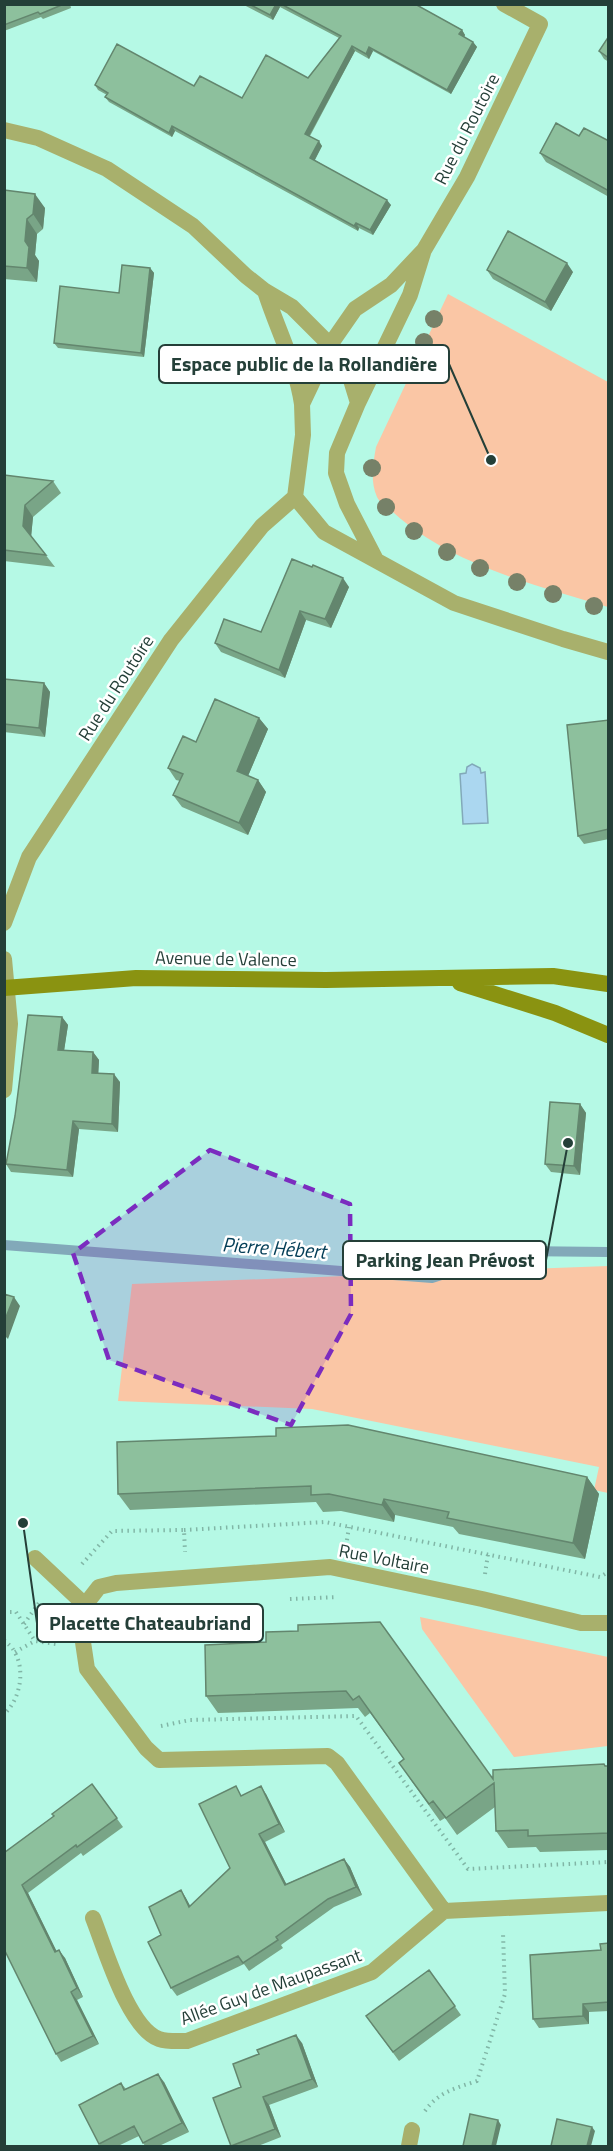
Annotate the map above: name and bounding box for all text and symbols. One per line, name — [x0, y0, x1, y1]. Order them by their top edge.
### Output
street label: Rue du Routoire — [427, 68, 506, 189]
callout: Espace public de la Rollandière — [159, 345, 449, 383]
text: Espace public de la Rollandière — [171, 348, 437, 379]
street label: Rue du Routoire — [71, 629, 160, 746]
street label: Avenue de Valence — [155, 944, 297, 973]
water label: Pierre Hébert — [221, 1228, 330, 1267]
callout: Parking Jean Prévost — [343, 1241, 546, 1279]
text: Parking Jean Prévost — [355, 1244, 535, 1275]
street label: Rue Voltaire — [337, 1537, 432, 1581]
callout: Placette Chateaubriand — [37, 1604, 263, 1642]
text: Placette Chateaubriand — [49, 1607, 251, 1638]
street label: Allée Guy de Maupassant — [176, 1941, 366, 2032]

